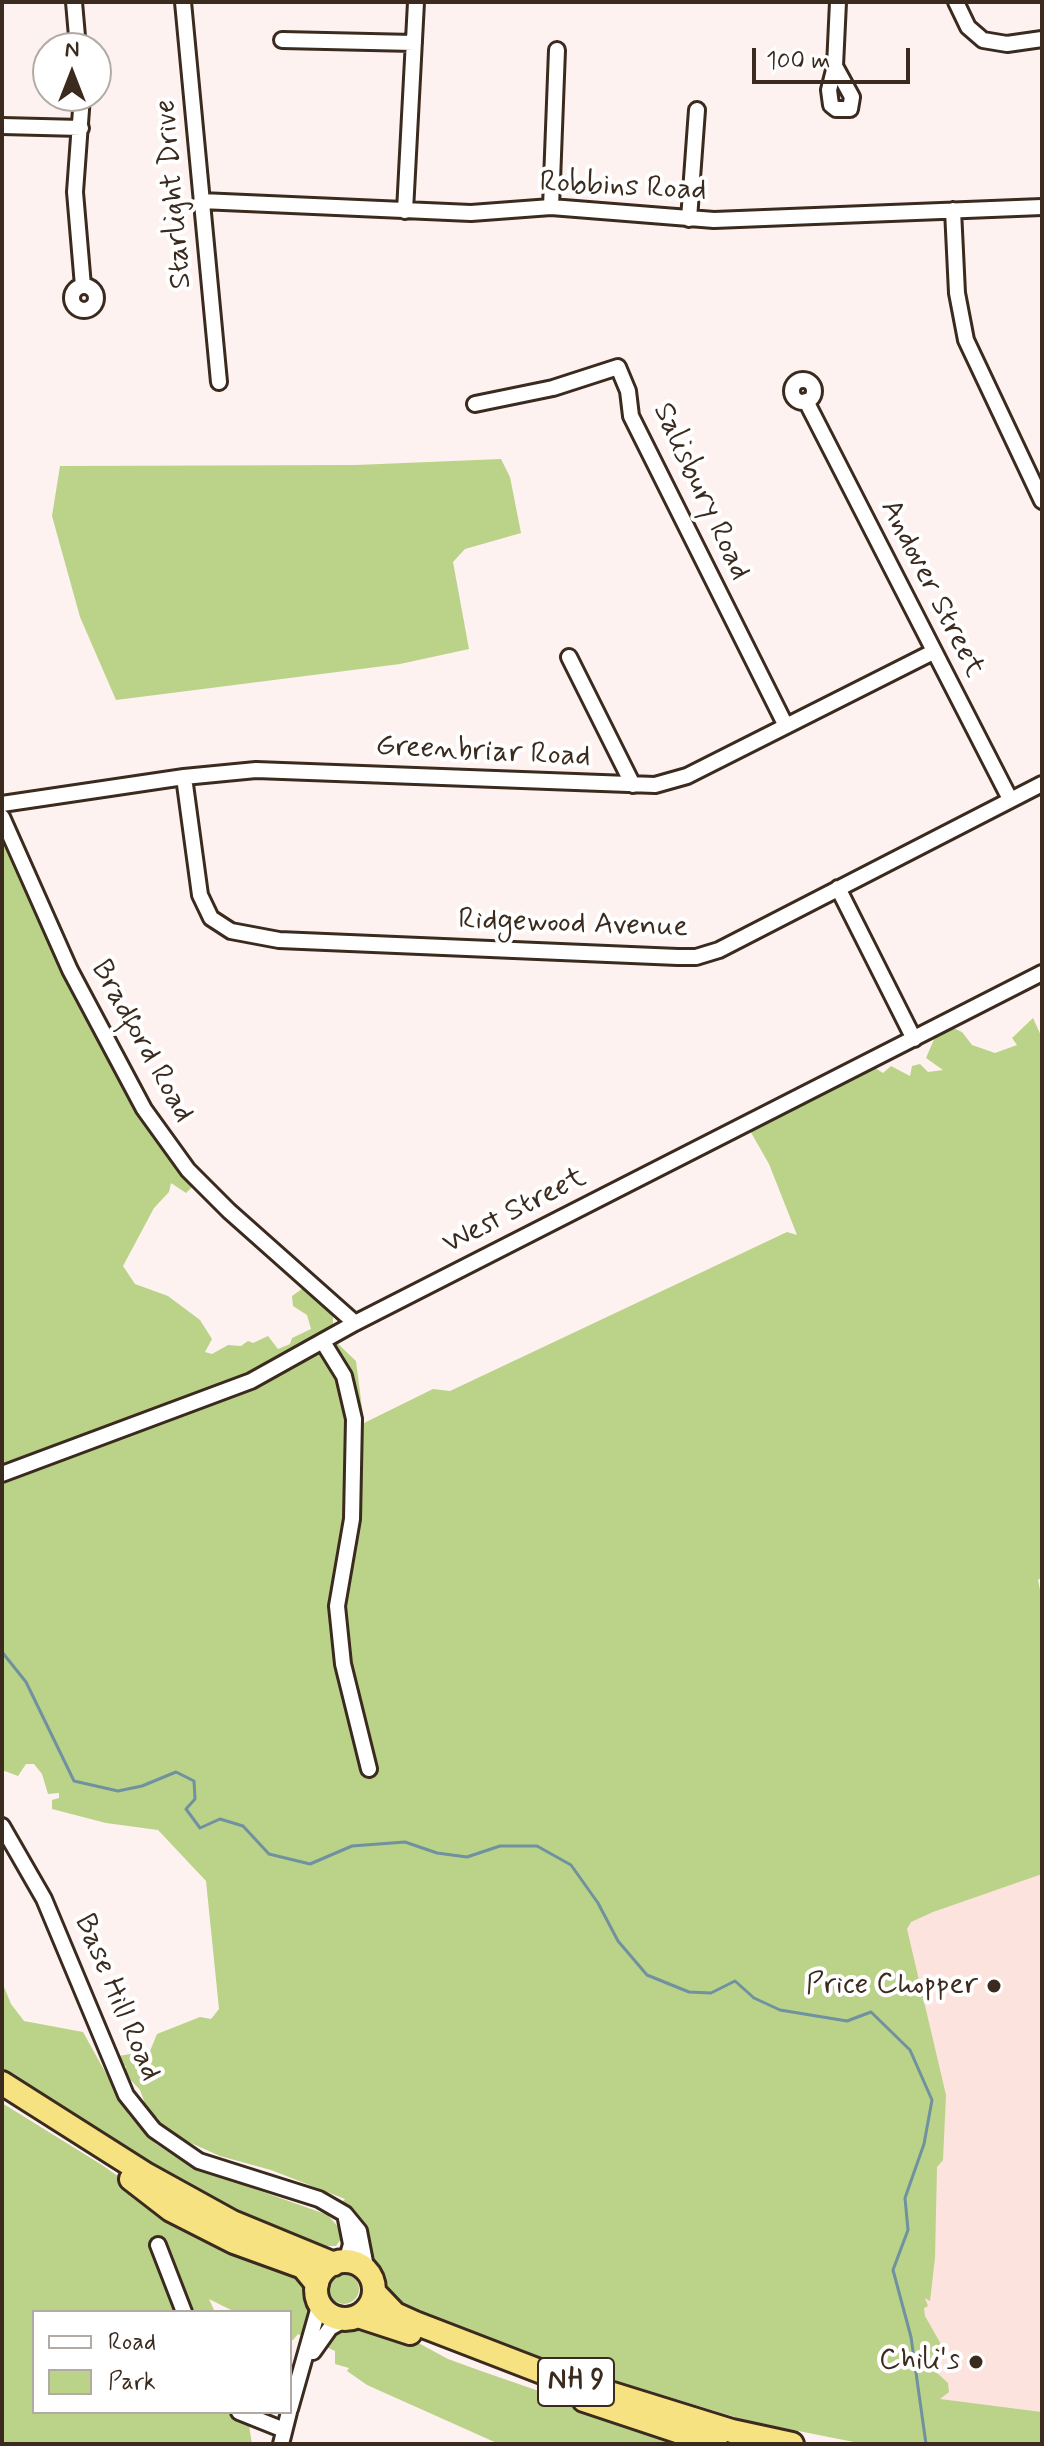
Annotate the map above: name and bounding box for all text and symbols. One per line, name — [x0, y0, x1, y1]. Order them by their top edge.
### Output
north arrow — [32, 32, 112, 112]
scale bar — [756, 32, 914, 82]
text: N — [65, 36, 79, 64]
text: 100 m — [766, 46, 830, 77]
street label: Starlight Drive — [149, 98, 201, 290]
street label: Robbins Road — [539, 166, 707, 210]
street label: Salisbury Road — [643, 398, 757, 586]
street label: Andover Street — [871, 494, 991, 684]
street label: Greenbriar Road — [375, 729, 591, 777]
street label: Ridgewood Avenue — [457, 903, 689, 947]
street label: Bradford Road — [82, 955, 200, 1129]
street label: West Street — [438, 1161, 592, 1263]
street label: Base Hill Road — [65, 1909, 167, 2087]
place label: Price Chopper — [806, 1968, 978, 2004]
marker: Price Chopper — [985, 1977, 1003, 1995]
legend — [32, 2310, 292, 2414]
text: Road — [108, 2327, 156, 2358]
place label: Chili's — [879, 2344, 960, 2380]
marker: Chili's — [967, 2353, 985, 2371]
road number: NH 9 — [538, 2358, 614, 2406]
text: Park — [108, 2367, 156, 2398]

